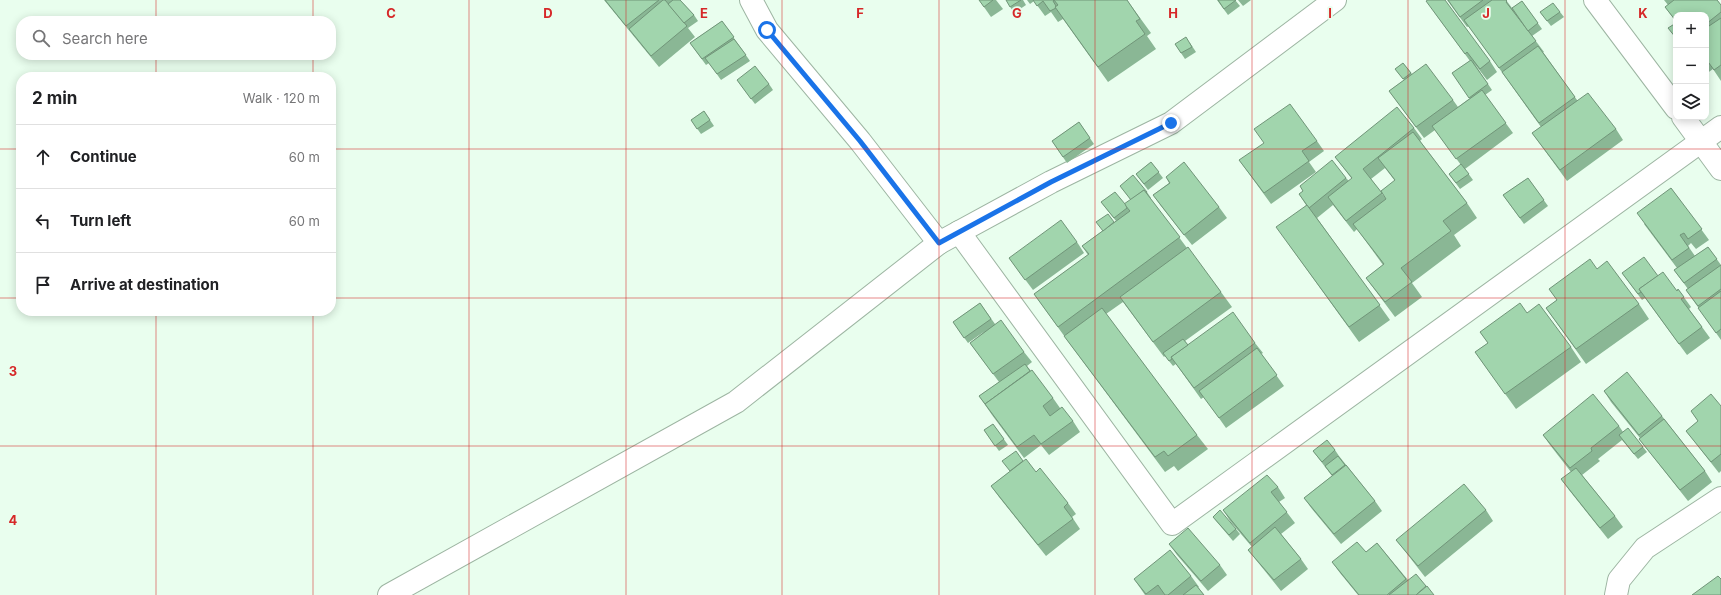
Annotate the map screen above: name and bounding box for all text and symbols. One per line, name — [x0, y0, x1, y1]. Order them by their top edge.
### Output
text: C — [386, 5, 396, 21]
text: D — [543, 5, 553, 21]
text: E — [700, 5, 708, 21]
text: F — [856, 5, 864, 21]
text: G — [1012, 5, 1022, 21]
text: H — [1168, 5, 1178, 21]
text: I — [1328, 5, 1332, 21]
text: J — [1482, 5, 1490, 21]
text: K — [1638, 5, 1648, 21]
map controls — [1673, 12, 1709, 120]
button: + — [1673, 12, 1709, 48]
search box — [16, 16, 336, 60]
route start — [758, 21, 776, 39]
icon: search — [30, 27, 52, 49]
text: Search here — [62, 29, 148, 48]
button: − — [1673, 48, 1709, 84]
button: layers — [1673, 84, 1709, 120]
text: 2 min — [32, 88, 77, 108]
text: Walk · 120 m — [243, 90, 320, 106]
route end — [1162, 114, 1180, 132]
icon: ahead — [32, 146, 54, 168]
text: Continue — [70, 147, 137, 166]
text: 60 m — [289, 149, 320, 165]
icon: left — [32, 210, 54, 232]
text: Turn left — [70, 211, 131, 230]
text: 60 m — [289, 213, 320, 229]
icon: arrive — [32, 274, 54, 296]
text: Arrive at destination — [70, 275, 219, 294]
text: 3 — [9, 363, 17, 379]
text: 4 — [9, 512, 18, 528]

